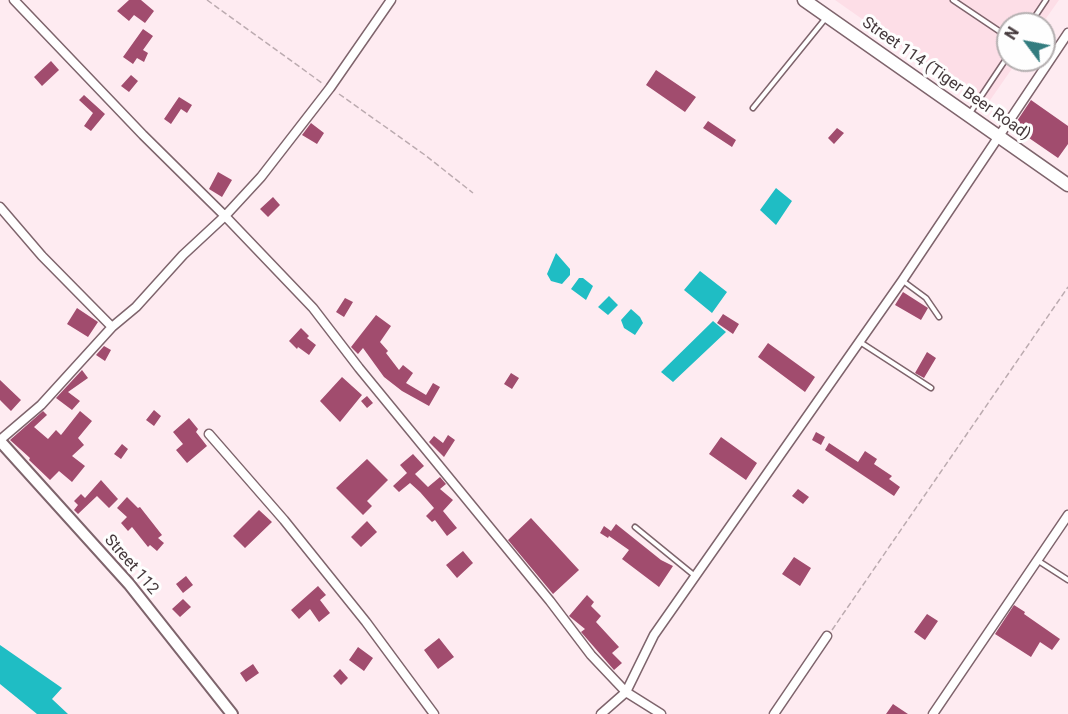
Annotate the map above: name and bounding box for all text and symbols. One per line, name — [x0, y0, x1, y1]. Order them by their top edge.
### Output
north arrow — [996, 12, 1056, 72]
street label: Street 114 (Tiger Beer Road) — [858, 13, 1034, 145]
text: N — [1001, 23, 1023, 43]
street label: Street 112 — [100, 531, 162, 599]

